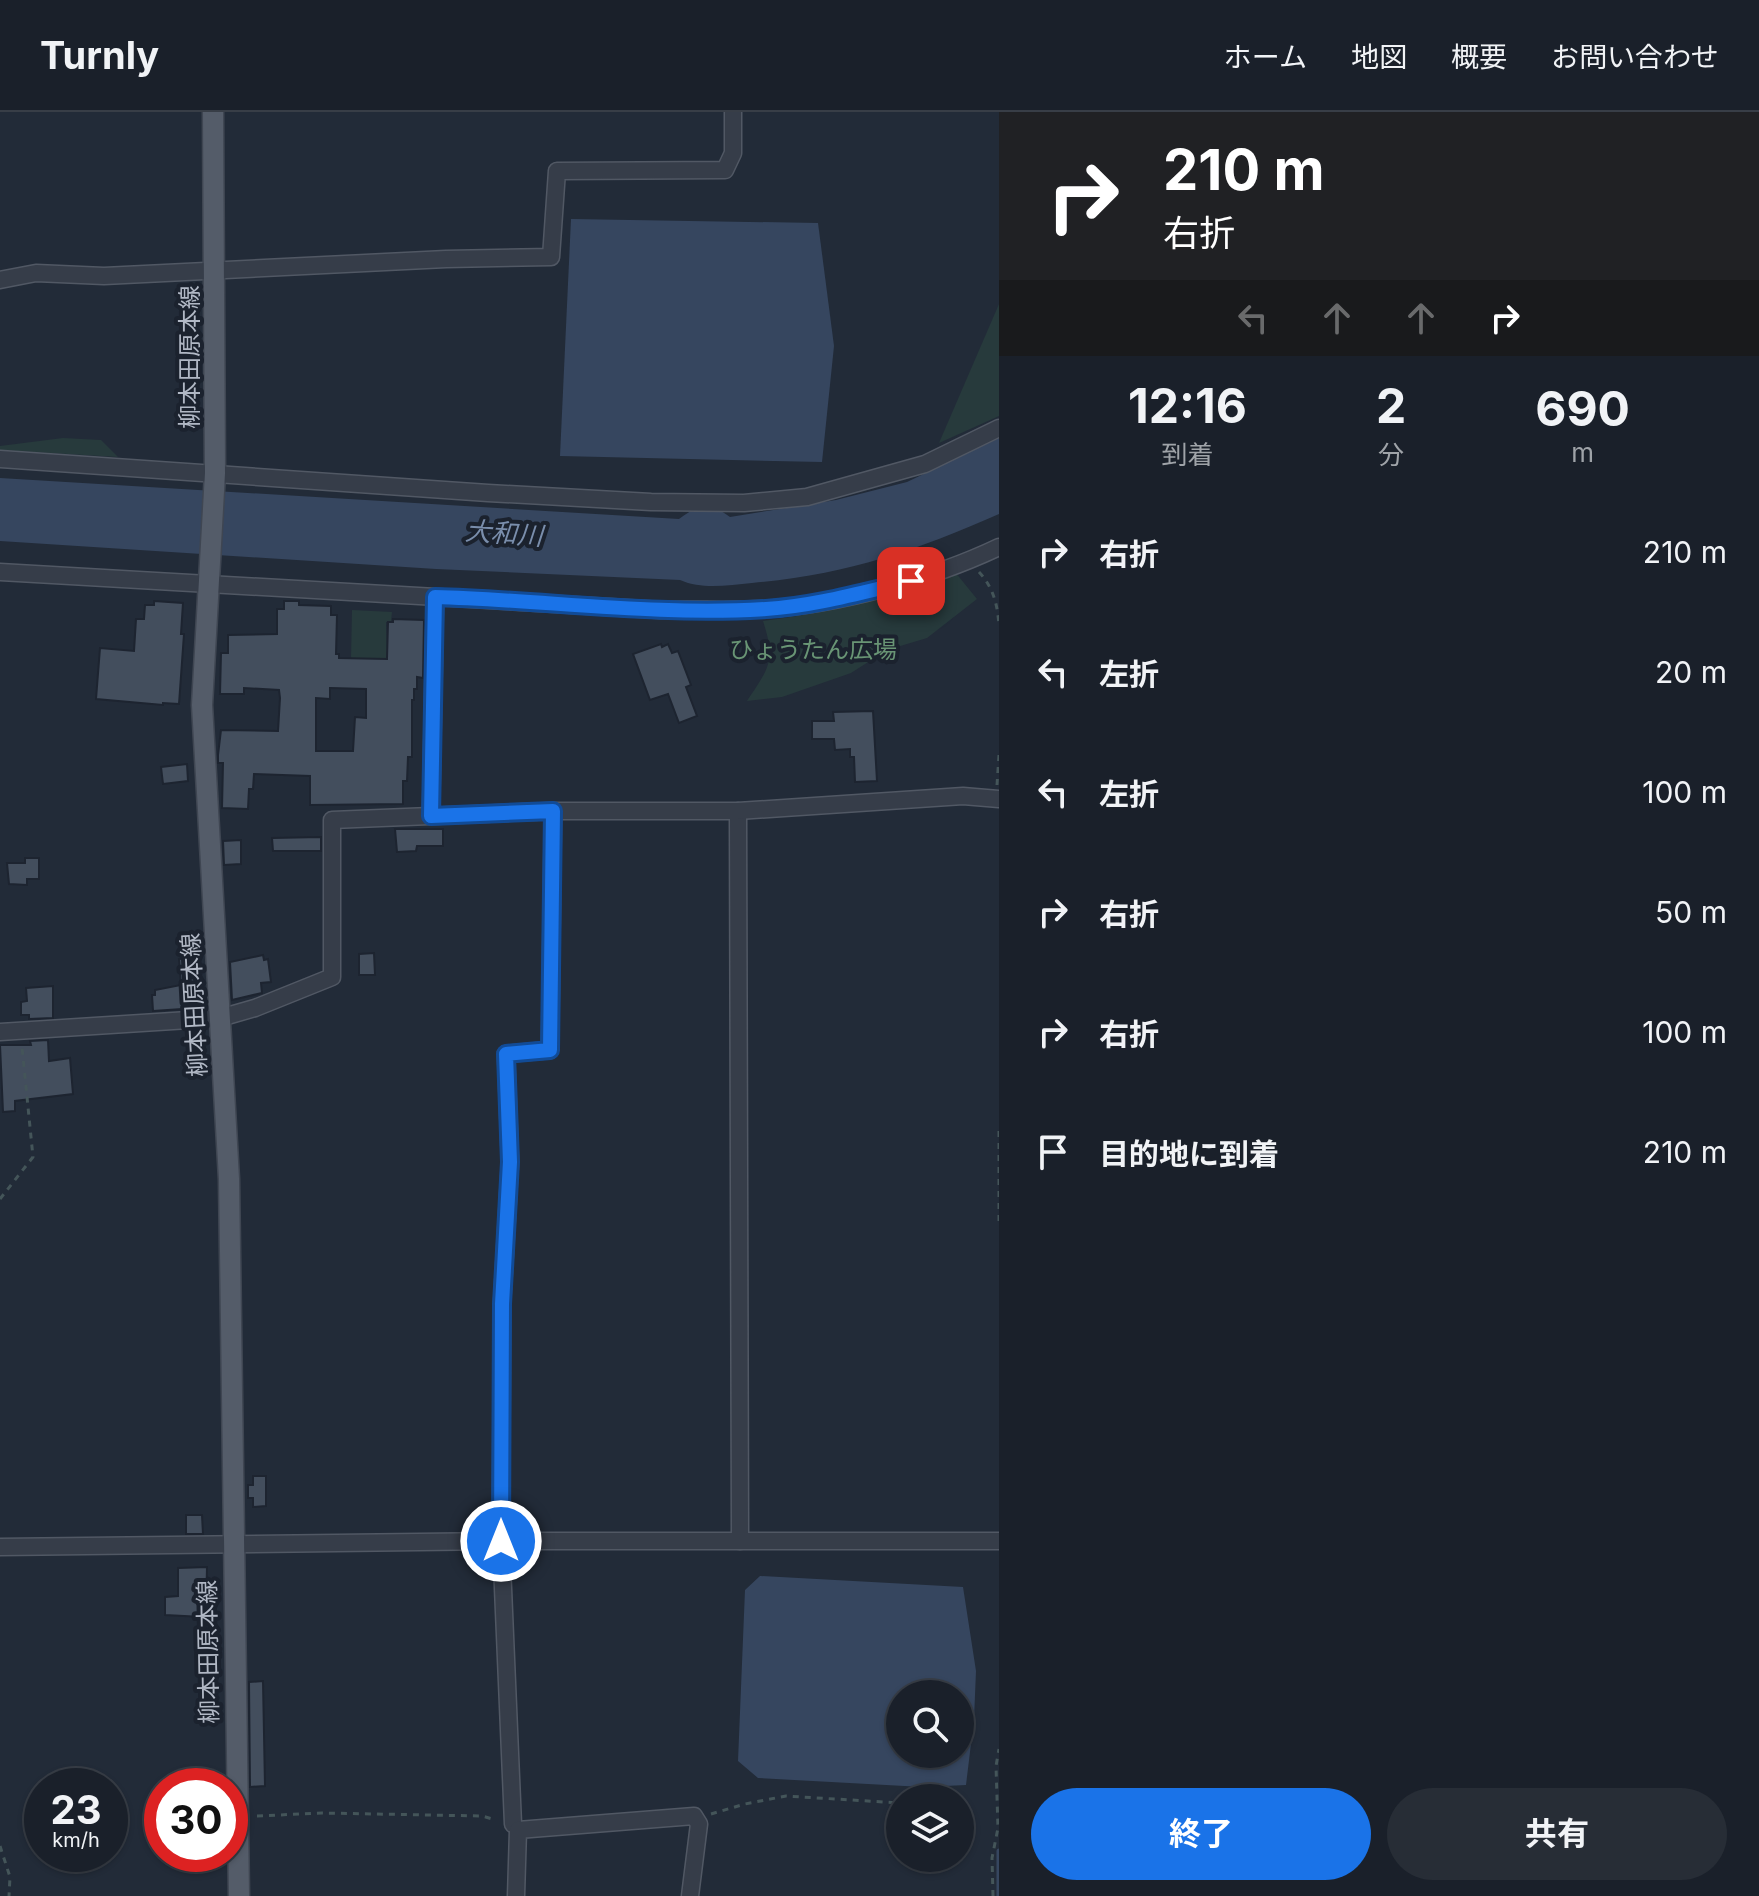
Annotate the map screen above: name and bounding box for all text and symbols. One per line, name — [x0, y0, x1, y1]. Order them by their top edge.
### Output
text: Turnly — [40, 32, 159, 78]
text: ホーム — [1224, 40, 1307, 74]
text: 地図 — [1351, 40, 1407, 74]
text: 概要 — [1451, 40, 1507, 74]
text: お問い合わせ — [1551, 40, 1719, 74]
text: 210 m — [1163, 136, 1325, 204]
icon: right — [1031, 144, 1135, 248]
text: 右折 — [1163, 211, 1235, 255]
street label: 柳本田原本線 — [175, 285, 204, 429]
icon: left — [1231, 296, 1275, 340]
icon: ahead — [1315, 296, 1359, 340]
icon: ahead — [1399, 296, 1443, 340]
icon: right — [1483, 296, 1527, 340]
text: 12:16 — [1128, 376, 1247, 435]
text: 2 — [1376, 376, 1406, 435]
text: 690 — [1535, 379, 1630, 438]
text: m — [1571, 437, 1594, 468]
text: 到着 — [1161, 439, 1213, 470]
text: 分 — [1378, 439, 1404, 470]
water label: 大和川 — [464, 515, 547, 551]
icon: right — [1031, 530, 1075, 574]
text: 210 m — [1643, 534, 1727, 570]
text: 右折 — [1099, 536, 1159, 572]
pin — [877, 547, 945, 615]
icon: arrive — [889, 559, 933, 603]
park label: ひょうたん広場 — [729, 635, 897, 664]
icon: left — [1031, 650, 1075, 694]
text: 20 m — [1655, 654, 1727, 690]
text: 左折 — [1099, 656, 1159, 692]
icon: left — [1031, 770, 1075, 814]
text: 100 m — [1642, 774, 1727, 810]
text: 左折 — [1099, 776, 1159, 812]
icon: right — [1031, 890, 1075, 934]
text: 50 m — [1655, 894, 1727, 930]
text: 右折 — [1099, 896, 1159, 932]
street label: 柳本田原本線 — [176, 932, 212, 1078]
icon: right — [1031, 1010, 1075, 1054]
text: 100 m — [1642, 1014, 1727, 1050]
text: 右折 — [1099, 1016, 1159, 1052]
icon: arrive — [1031, 1130, 1075, 1174]
text: 210 m — [1643, 1134, 1727, 1170]
text: 目的地に到着 — [1099, 1136, 1279, 1172]
position arrow — [459, 1499, 543, 1583]
street label: 柳本田原本線 — [192, 1580, 224, 1724]
map controls — [886, 1680, 974, 1872]
button: search — [886, 1680, 974, 1768]
speed limit sign: 30 — [144, 1768, 248, 1872]
button: layers — [886, 1784, 974, 1872]
text: 23 — [50, 1785, 102, 1834]
button: 終了 — [1031, 1788, 1371, 1880]
button: 共有 — [1387, 1788, 1727, 1880]
text: km/h — [52, 1828, 100, 1852]

